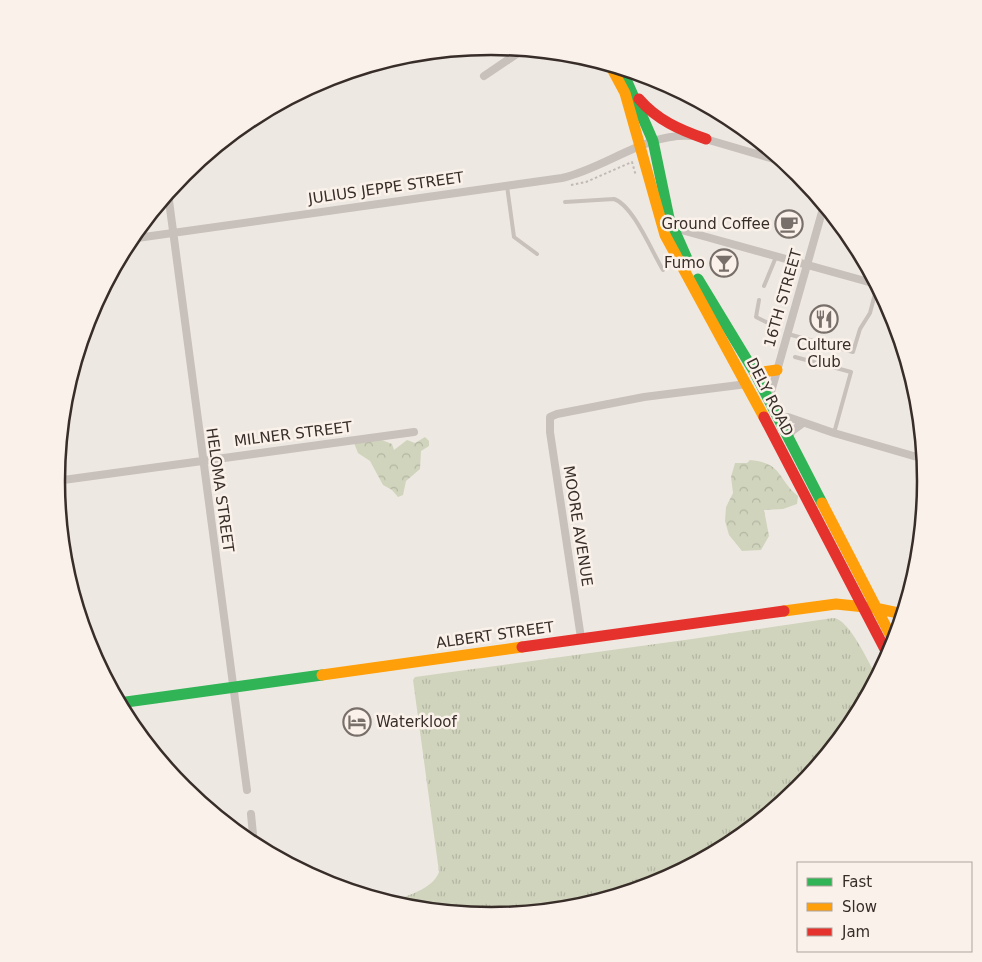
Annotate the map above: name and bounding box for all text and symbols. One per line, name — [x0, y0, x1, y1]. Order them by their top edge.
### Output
street label: JULIUS JEPPE STREET — [306, 168, 466, 208]
cafe icon: Ground Coffee — [774, 209, 804, 239]
place label: Ground Coffee — [662, 215, 770, 233]
street label: 16TH STREET — [760, 246, 806, 349]
bar icon: Fumo — [709, 248, 739, 278]
place label: Fumo — [664, 254, 705, 272]
restaurant icon: Culture Club — [809, 304, 839, 334]
place label: Culture Club — [797, 336, 851, 371]
street label: DELY ROAD — [743, 355, 797, 439]
street label: MILNER STREET — [233, 418, 354, 450]
street label: HELOMA STREET — [202, 427, 238, 554]
street label: MOORE AVENUE — [560, 464, 596, 588]
street label: ALBERT STREET — [435, 618, 556, 652]
hotel icon: Waterkloof — [342, 707, 372, 737]
place label: Waterkloof — [376, 713, 458, 731]
legend — [797, 862, 972, 952]
text: Fast — [842, 873, 872, 891]
text: Slow — [842, 898, 877, 916]
text: Jam — [841, 923, 870, 941]

